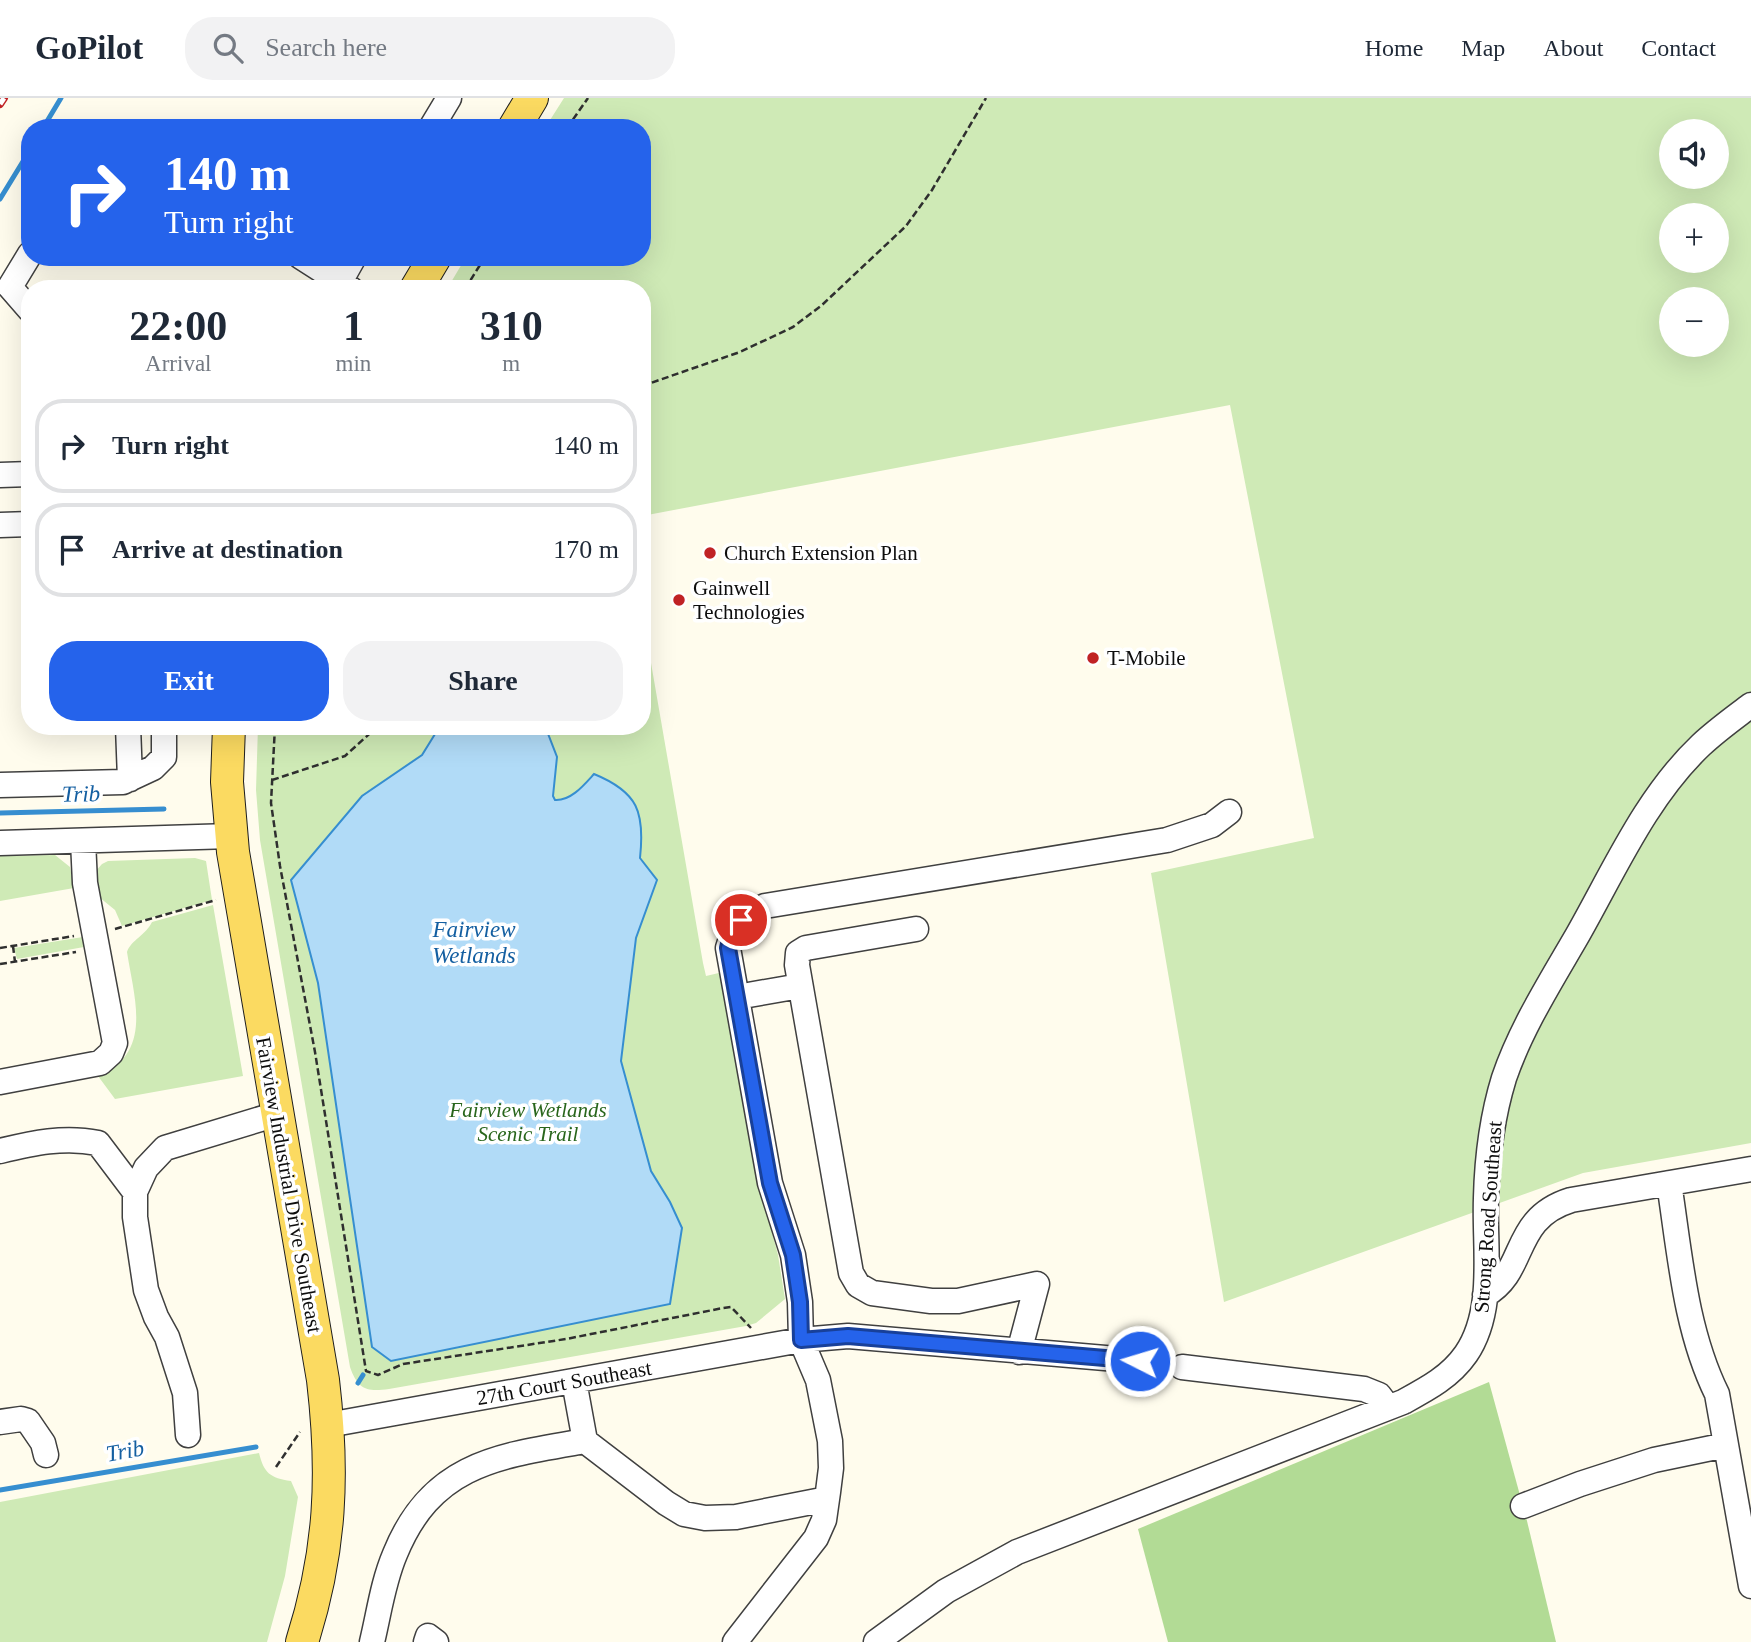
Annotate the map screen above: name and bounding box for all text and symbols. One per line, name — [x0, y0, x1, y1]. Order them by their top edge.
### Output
search box — [185, 17, 675, 80]
icon: search — [209, 29, 247, 67]
text: GoPilot — [35, 30, 143, 66]
text: Search here — [265, 33, 387, 62]
text: Home — [1365, 35, 1423, 61]
text: Map — [1461, 35, 1505, 61]
text: About — [1543, 35, 1603, 61]
text: Contact — [1641, 35, 1716, 61]
map controls — [1659, 119, 1729, 357]
button: sound — [1659, 119, 1729, 189]
text: 140 m — [164, 146, 291, 201]
icon: right — [49, 147, 140, 238]
button: + — [1659, 203, 1729, 273]
text: Turn right — [164, 204, 294, 240]
button: − — [1659, 287, 1729, 357]
text: 22:00 — [129, 303, 227, 349]
text: 1 — [343, 303, 364, 349]
text: 310 — [480, 303, 543, 349]
text: Arrival — [145, 351, 212, 376]
text: min — [336, 351, 371, 376]
text: m — [502, 351, 520, 376]
icon: right — [53, 427, 91, 465]
text: Turn right — [112, 431, 229, 460]
text: 140 m — [553, 431, 619, 460]
icon: arrive — [53, 531, 91, 569]
text: Arrive at destination — [112, 535, 343, 564]
text: 170 m — [553, 535, 619, 564]
place label: Church Extension Plan — [724, 541, 918, 565]
marker: Church Extension Plan — [702, 545, 718, 561]
place label: Gainwell Technologies — [693, 576, 805, 624]
marker: Gainwell Technologies — [671, 592, 687, 608]
button: Exit — [49, 641, 329, 721]
button: Share — [343, 641, 623, 721]
place label: T-Mobile — [1107, 646, 1186, 670]
marker: T-Mobile — [1085, 650, 1101, 666]
water label: Trib — [62, 781, 100, 807]
pin — [711, 890, 771, 950]
icon: arrive — [722, 901, 760, 939]
water label: Fairview Wetlands — [431, 917, 516, 968]
street label: Fairview Industrial Drive Southeast — [251, 1035, 327, 1335]
park label: Fairview Wetlands Scenic Trail — [448, 1098, 607, 1146]
street label: Strong Road Southeast — [1469, 1120, 1507, 1314]
position arrow — [1103, 1324, 1177, 1398]
street label: 27th Court Southeast — [475, 1356, 654, 1410]
water label: Trib — [104, 1435, 146, 1467]

